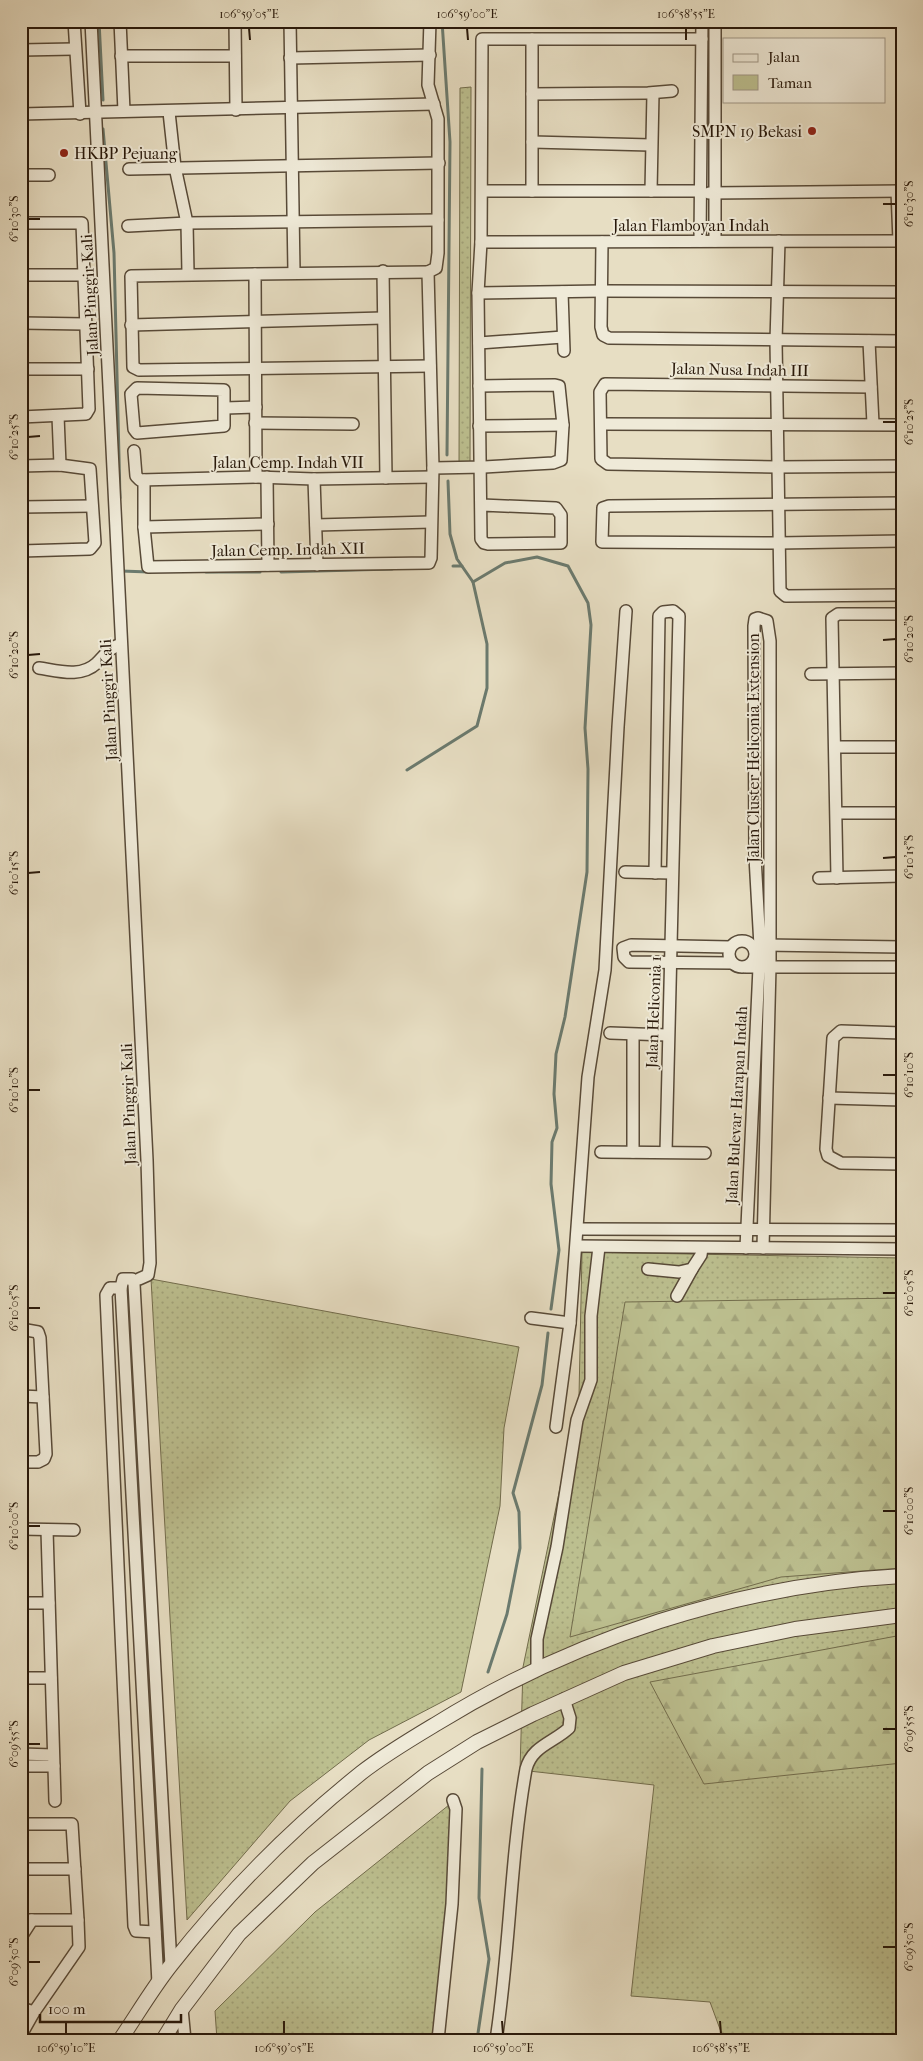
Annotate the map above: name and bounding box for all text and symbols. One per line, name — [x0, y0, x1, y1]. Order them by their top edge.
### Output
text: 106°59'05"E — [219, 7, 279, 21]
text: 106°59'00"E — [437, 7, 498, 21]
text: 106°58'55"E — [657, 7, 715, 21]
legend — [723, 38, 886, 102]
text: Jalan — [767, 48, 800, 66]
text: Taman — [768, 74, 812, 92]
place label: SMPN 19 Bekasi — [692, 122, 802, 141]
marker: SMPN 19 Bekasi — [806, 125, 818, 137]
place label: HKBP Pejuang — [74, 144, 178, 163]
marker: HKBP Pejuang — [58, 147, 70, 159]
text: 6°10'30"S — [902, 181, 916, 227]
text: 6°10'30"S — [7, 196, 21, 242]
street label: Jalan Flamboyan Indah — [611, 216, 769, 235]
street label: Jalan Pinggir Kali — [77, 233, 102, 358]
street label: Jalan Nusa Indah III — [669, 359, 809, 380]
text: 6°10'25"S — [902, 399, 916, 445]
text: 6°10'25"S — [7, 414, 21, 460]
street label: Jalan Cemp. Indah VII — [210, 453, 364, 472]
street label: Jalan Cemp. Indah XII — [209, 539, 365, 560]
text: 6°10'20"S — [902, 615, 916, 663]
text: 6°10'20"S — [7, 631, 21, 679]
street label: Jalan Cluster Heliconia Extension — [744, 632, 763, 865]
street label: Jalan Pinggir Kali — [96, 638, 121, 763]
text: 6°10'15"S — [902, 835, 916, 879]
text: 6°10'15"S — [7, 851, 21, 895]
street label: Jalan Heliconia 1 — [642, 955, 665, 1071]
street label: Jalan Bulevar Harapan Indah — [722, 1006, 751, 1207]
street label: Jalan Pinggir Kali — [117, 1043, 140, 1167]
text: 6°10'10"S — [902, 1052, 916, 1098]
text: 6°10'10"S — [7, 1067, 21, 1113]
text: 6°10'05"S — [902, 1270, 916, 1316]
text: 6°10'05"S — [7, 1285, 21, 1331]
text: 6°10'00"S — [902, 1487, 916, 1535]
text: 6°10'00"S — [7, 1502, 21, 1550]
text: 6°09'55"S — [902, 1705, 916, 1753]
text: 6°09'55"S — [7, 1720, 21, 1768]
text: 6°09'50"S — [902, 1923, 916, 1972]
text: 6°09'50"S — [7, 1938, 21, 1987]
scale bar — [40, 1991, 181, 2023]
text: 100 m — [48, 2000, 86, 2018]
text: 106°59'10"E — [37, 2041, 95, 2055]
text: 106°59'05"E — [254, 2041, 314, 2055]
text: 106°59'00"E — [473, 2041, 534, 2055]
text: 106°58'55"E — [692, 2041, 750, 2055]

